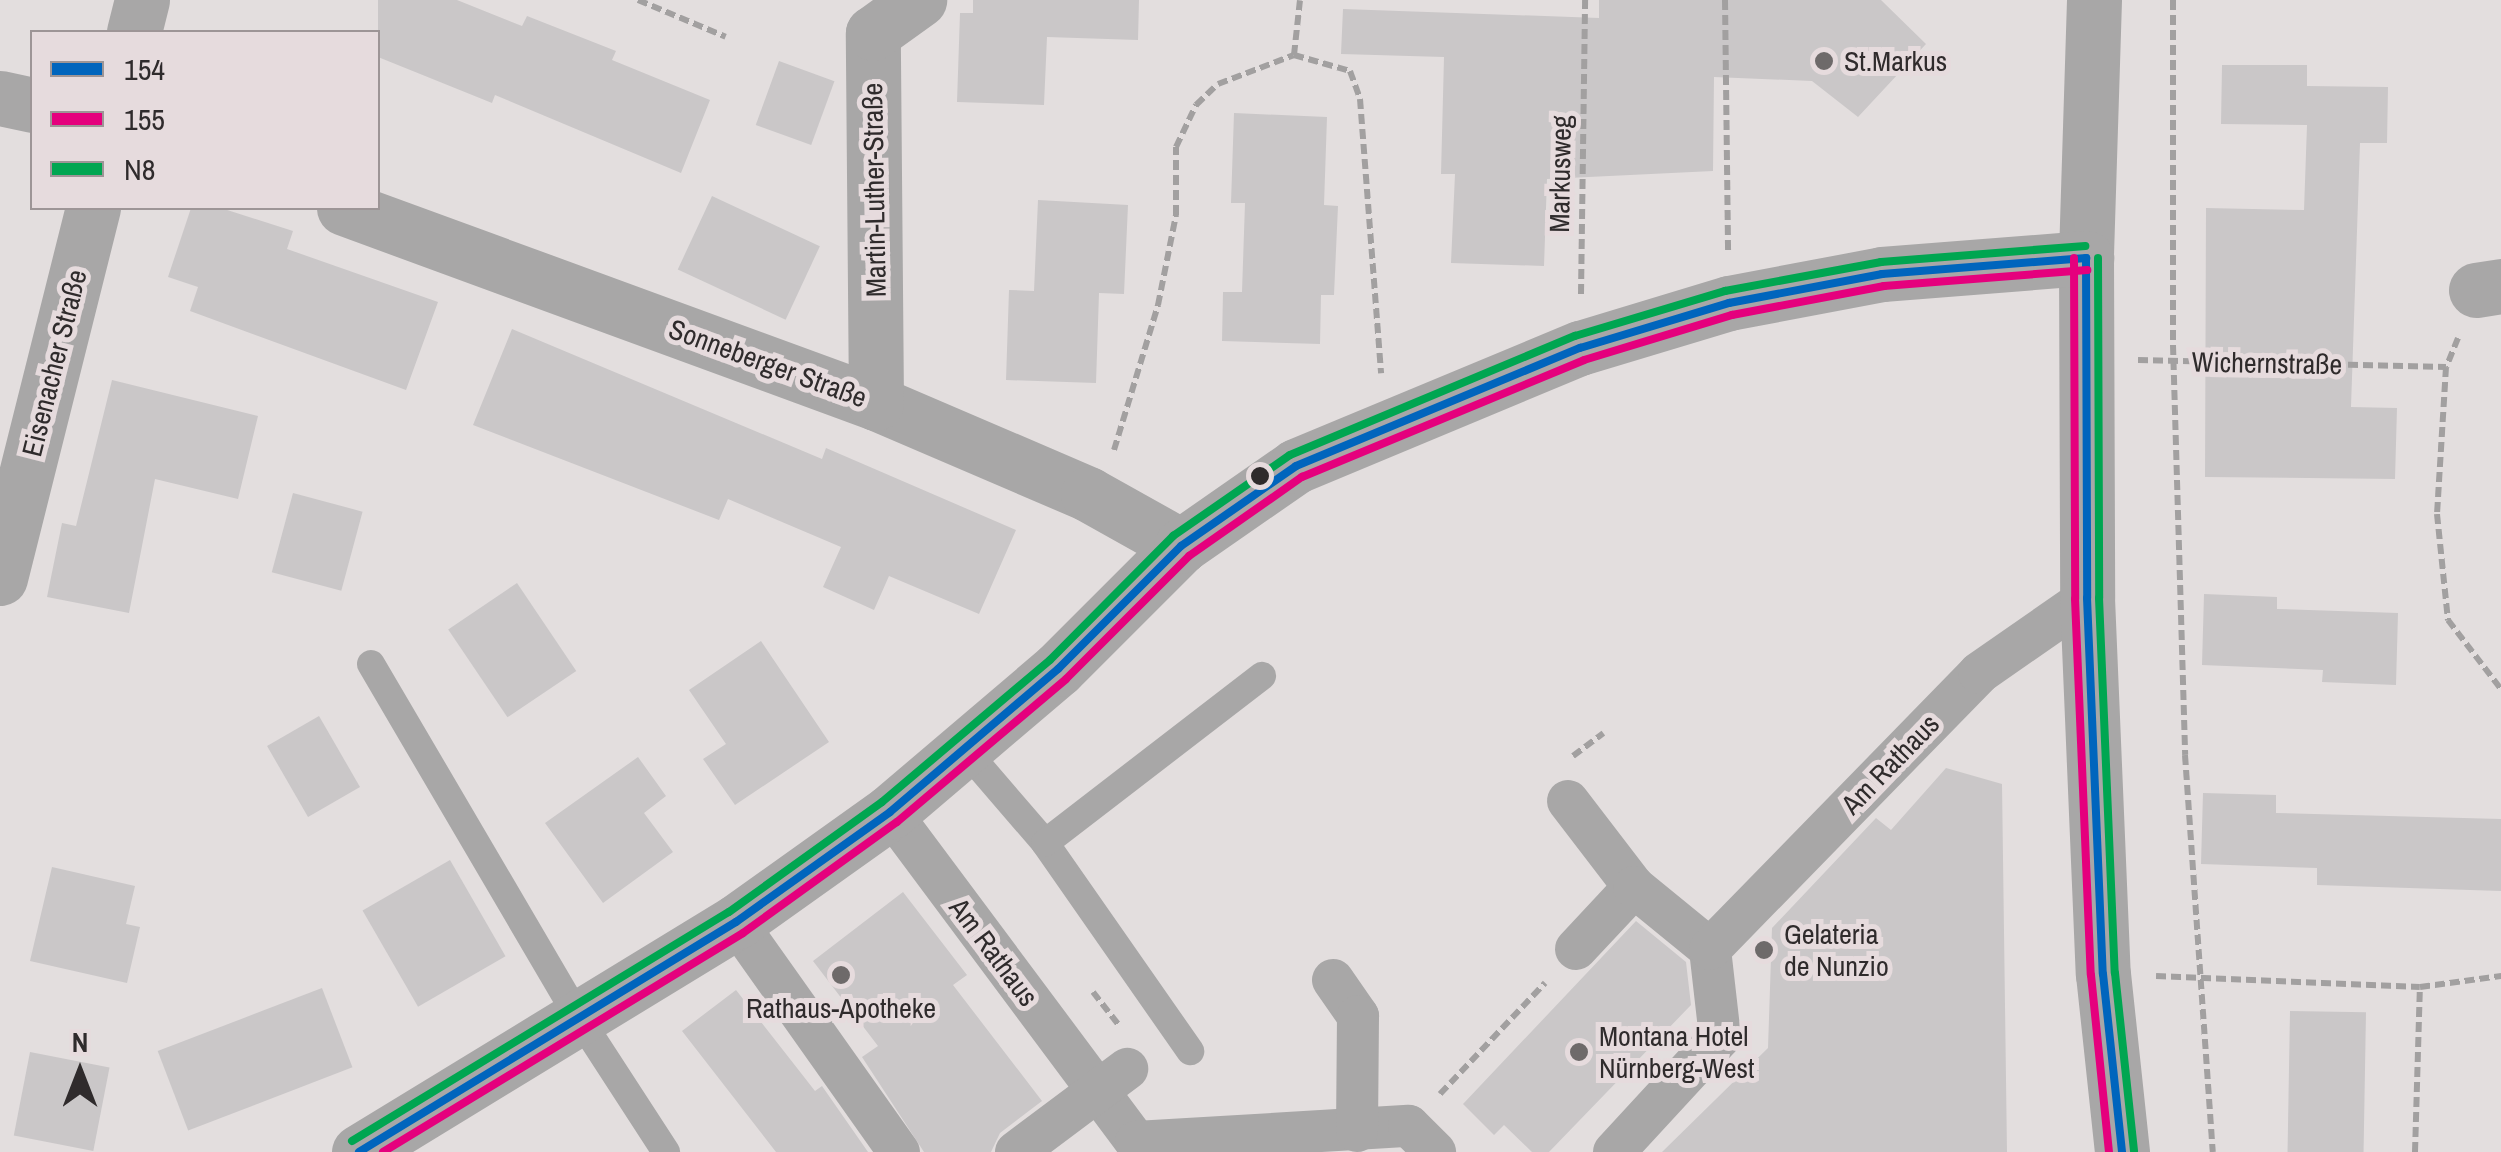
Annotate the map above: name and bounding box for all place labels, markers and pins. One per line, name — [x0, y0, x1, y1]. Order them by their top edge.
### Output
place label: St.Markus — [1844, 44, 1947, 78]
marker: St.Markus — [1813, 50, 1835, 72]
unlabelled marker — [1250, 466, 1270, 486]
place label: Gelateria de Nunzio — [1784, 917, 1889, 983]
marker: Gelateria de Nunzio — [1753, 939, 1775, 961]
marker: Rathaus-Apotheke — [830, 964, 852, 986]
place label: Rathaus-Apotheke — [746, 991, 936, 1025]
place label: Montana Hotel Nürnberg-West — [1599, 1019, 1754, 1085]
marker: Montana Hotel Nürnberg-West — [1568, 1041, 1590, 1063]

